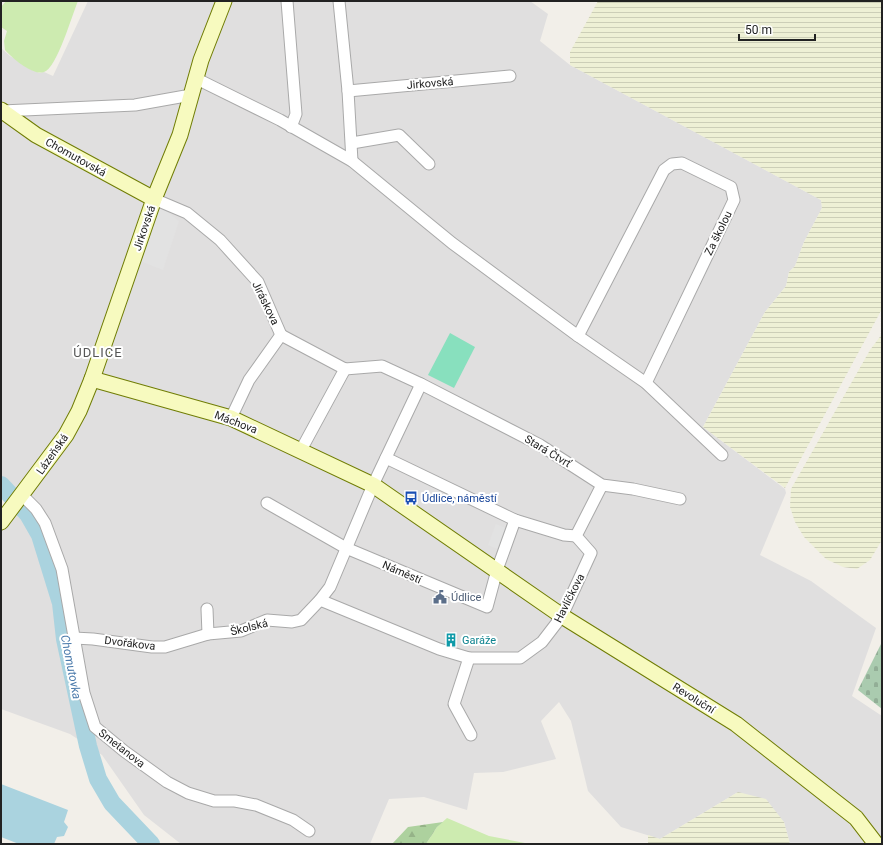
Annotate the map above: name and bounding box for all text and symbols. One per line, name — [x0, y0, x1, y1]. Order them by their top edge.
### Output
scale bar — [739, 16, 815, 42]
text: 50 m — [745, 23, 772, 37]
street label: Jirkovská — [406, 75, 454, 92]
street label: Chomutovská — [43, 135, 108, 179]
street label: Jirkovská — [131, 204, 158, 252]
street label: Za školou — [702, 209, 735, 258]
street label: Jiráskova — [249, 279, 282, 327]
district label: ÚDLICE — [73, 345, 123, 360]
street label: Máchova — [213, 408, 259, 437]
street label: Lázeňská — [34, 432, 71, 477]
street label: Stará Čtvrť — [522, 432, 575, 471]
bus stop icon: Údlice, náměstí — [403, 490, 419, 506]
place label: Údlice, náměstí — [422, 492, 498, 505]
street label: Náměstí — [380, 558, 425, 587]
street label: Havlíčkova — [552, 572, 587, 625]
public building icon: Údlice — [432, 589, 448, 605]
place label: Údlice — [451, 591, 481, 604]
street label: Školská — [229, 617, 269, 638]
building icon: Garáže — [443, 632, 459, 648]
water label: Chomutovka — [58, 634, 84, 700]
street label: Dvořákova — [104, 634, 156, 653]
place label: Garáže — [462, 634, 496, 647]
street label: Revoluční — [670, 680, 718, 717]
street label: Smetanova — [96, 726, 147, 770]

